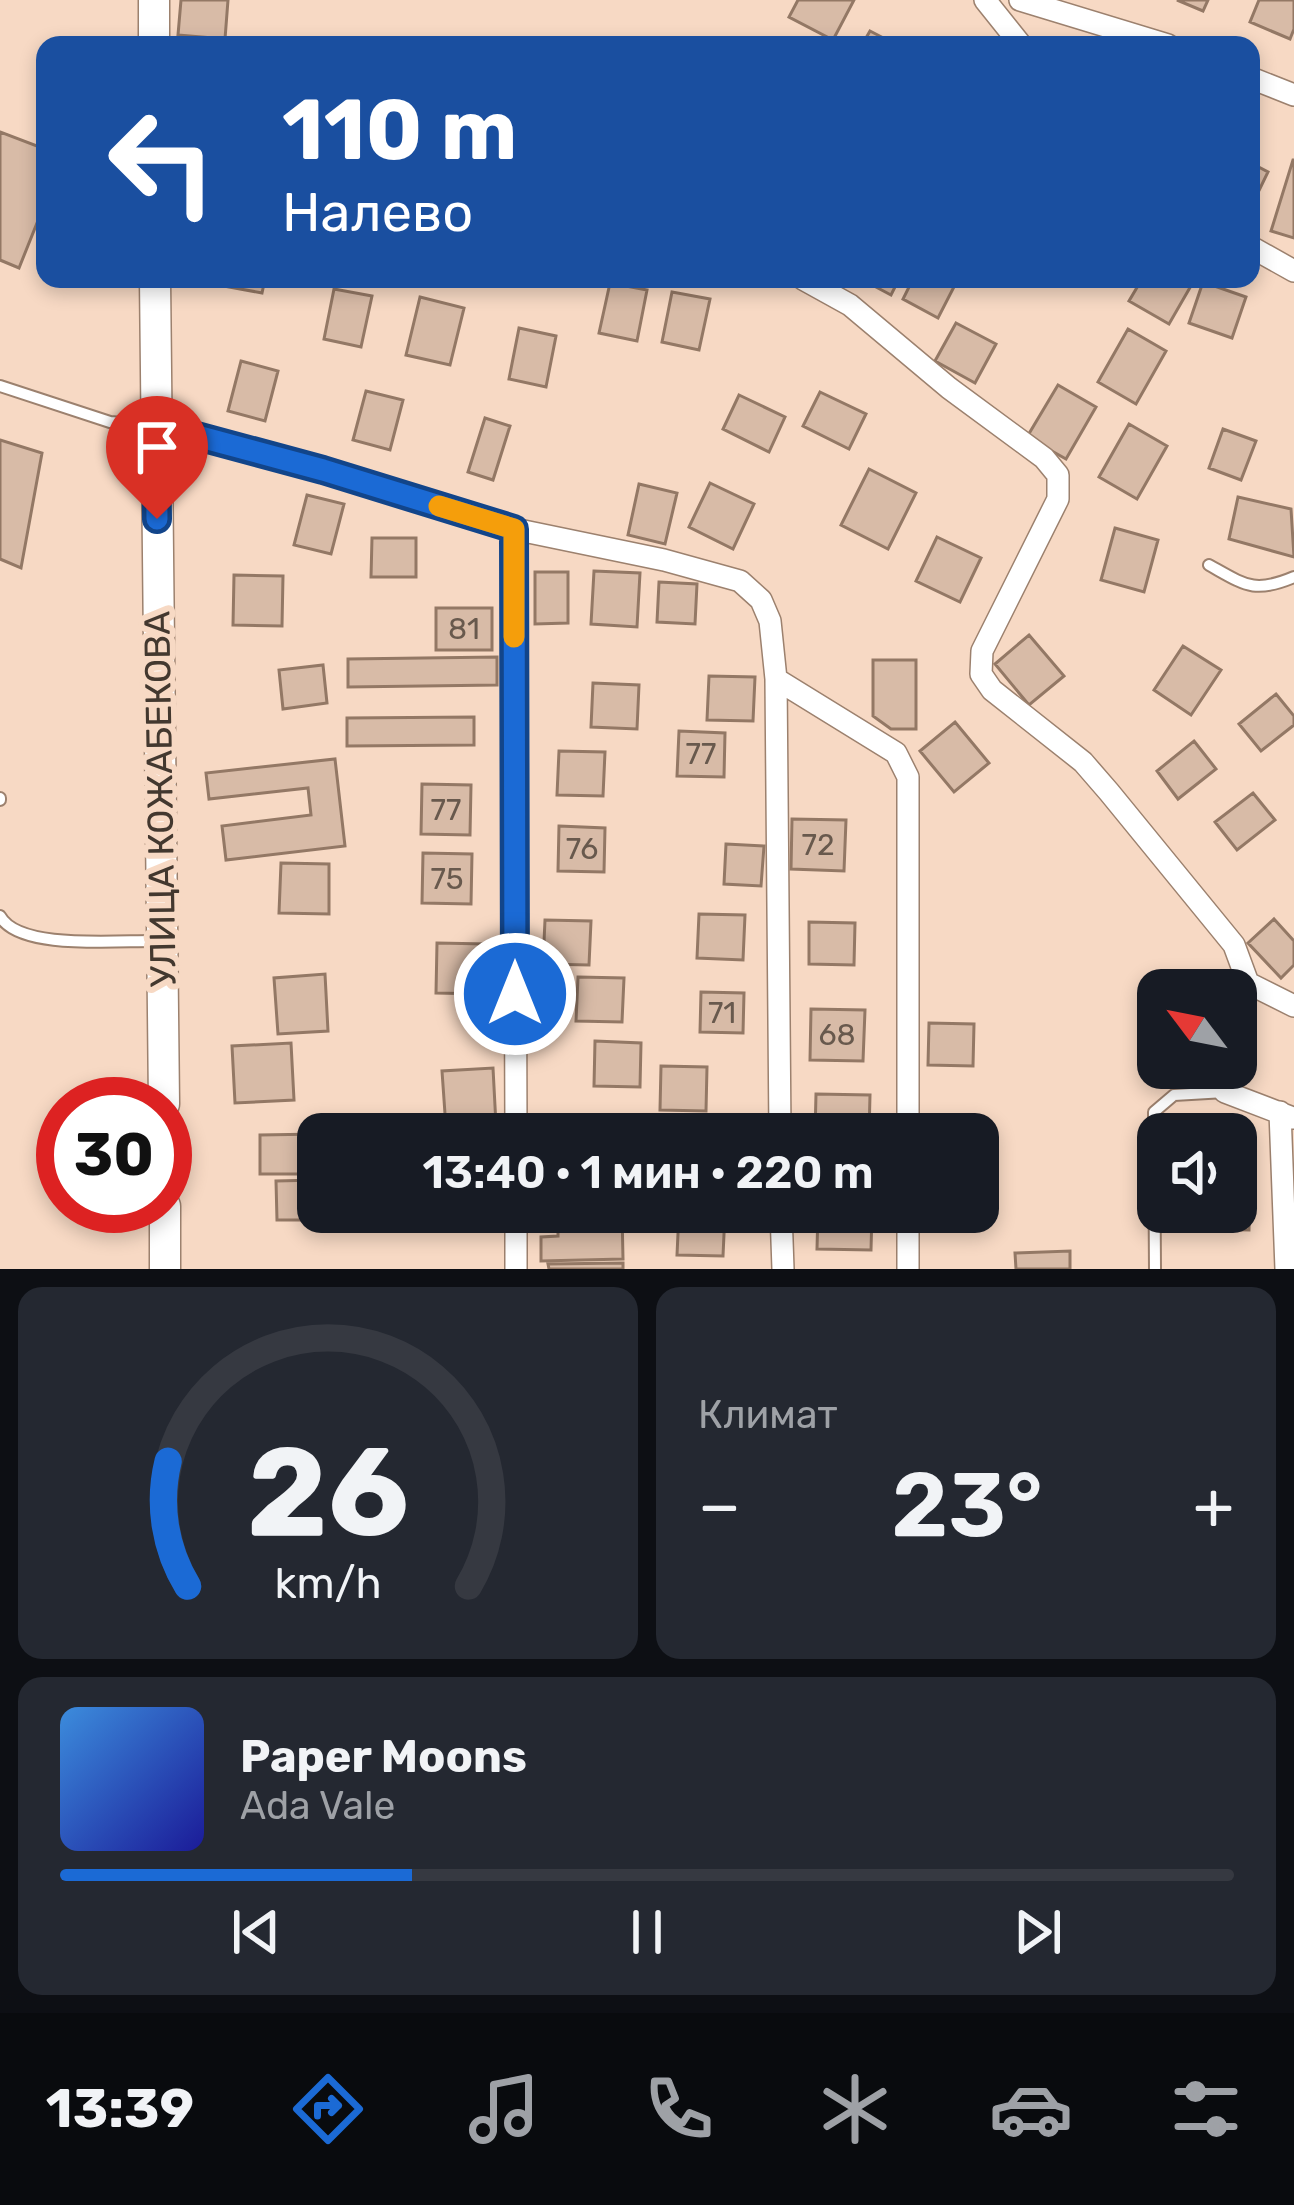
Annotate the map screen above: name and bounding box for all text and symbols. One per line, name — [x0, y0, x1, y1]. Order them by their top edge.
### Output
text: 110 m — [282, 80, 517, 180]
icon: left — [84, 84, 240, 240]
text: Налево — [282, 181, 473, 245]
pin — [106, 396, 208, 519]
icon: arrive — [124, 414, 190, 480]
street label: УЛИЦА КОЖАБЕКОВА — [135, 610, 185, 988]
house number: 81 — [448, 611, 480, 647]
house number: 77 — [686, 736, 716, 772]
house number: 77 — [431, 792, 461, 828]
house number: 72 — [802, 827, 835, 863]
house number: 76 — [566, 831, 598, 867]
house number: 75 — [430, 861, 464, 897]
position arrow — [452, 931, 578, 1057]
north arrow — [1137, 969, 1257, 1089]
map controls — [1137, 969, 1257, 1233]
house number: 71 — [708, 995, 736, 1031]
house number: 68 — [818, 1017, 856, 1053]
speed limit sign: 30 — [36, 1077, 192, 1233]
button: sound — [1137, 1113, 1257, 1233]
text: 13:40 · 1 мин · 220 m — [422, 1146, 874, 1199]
text: Климат — [698, 1392, 837, 1438]
text: 26 — [247, 1418, 409, 1566]
text: 23° — [891, 1452, 1043, 1559]
text: − — [698, 1466, 741, 1545]
text: + — [1193, 1466, 1234, 1545]
text: km/h — [274, 1558, 382, 1609]
text: Paper Moons — [240, 1730, 527, 1783]
text: Ada Vale — [240, 1783, 395, 1829]
icon: previous — [223, 1899, 289, 1965]
icon: pause — [614, 1899, 680, 1965]
icon: next — [1005, 1899, 1071, 1965]
icon: directions — [286, 2067, 370, 2151]
icon: music — [462, 2067, 546, 2151]
icon: phone — [637, 2067, 721, 2151]
icon: climate — [813, 2067, 897, 2151]
icon: car — [989, 2067, 1073, 2151]
icon: filters — [1164, 2067, 1248, 2151]
text: 13:39 — [46, 2077, 194, 2141]

